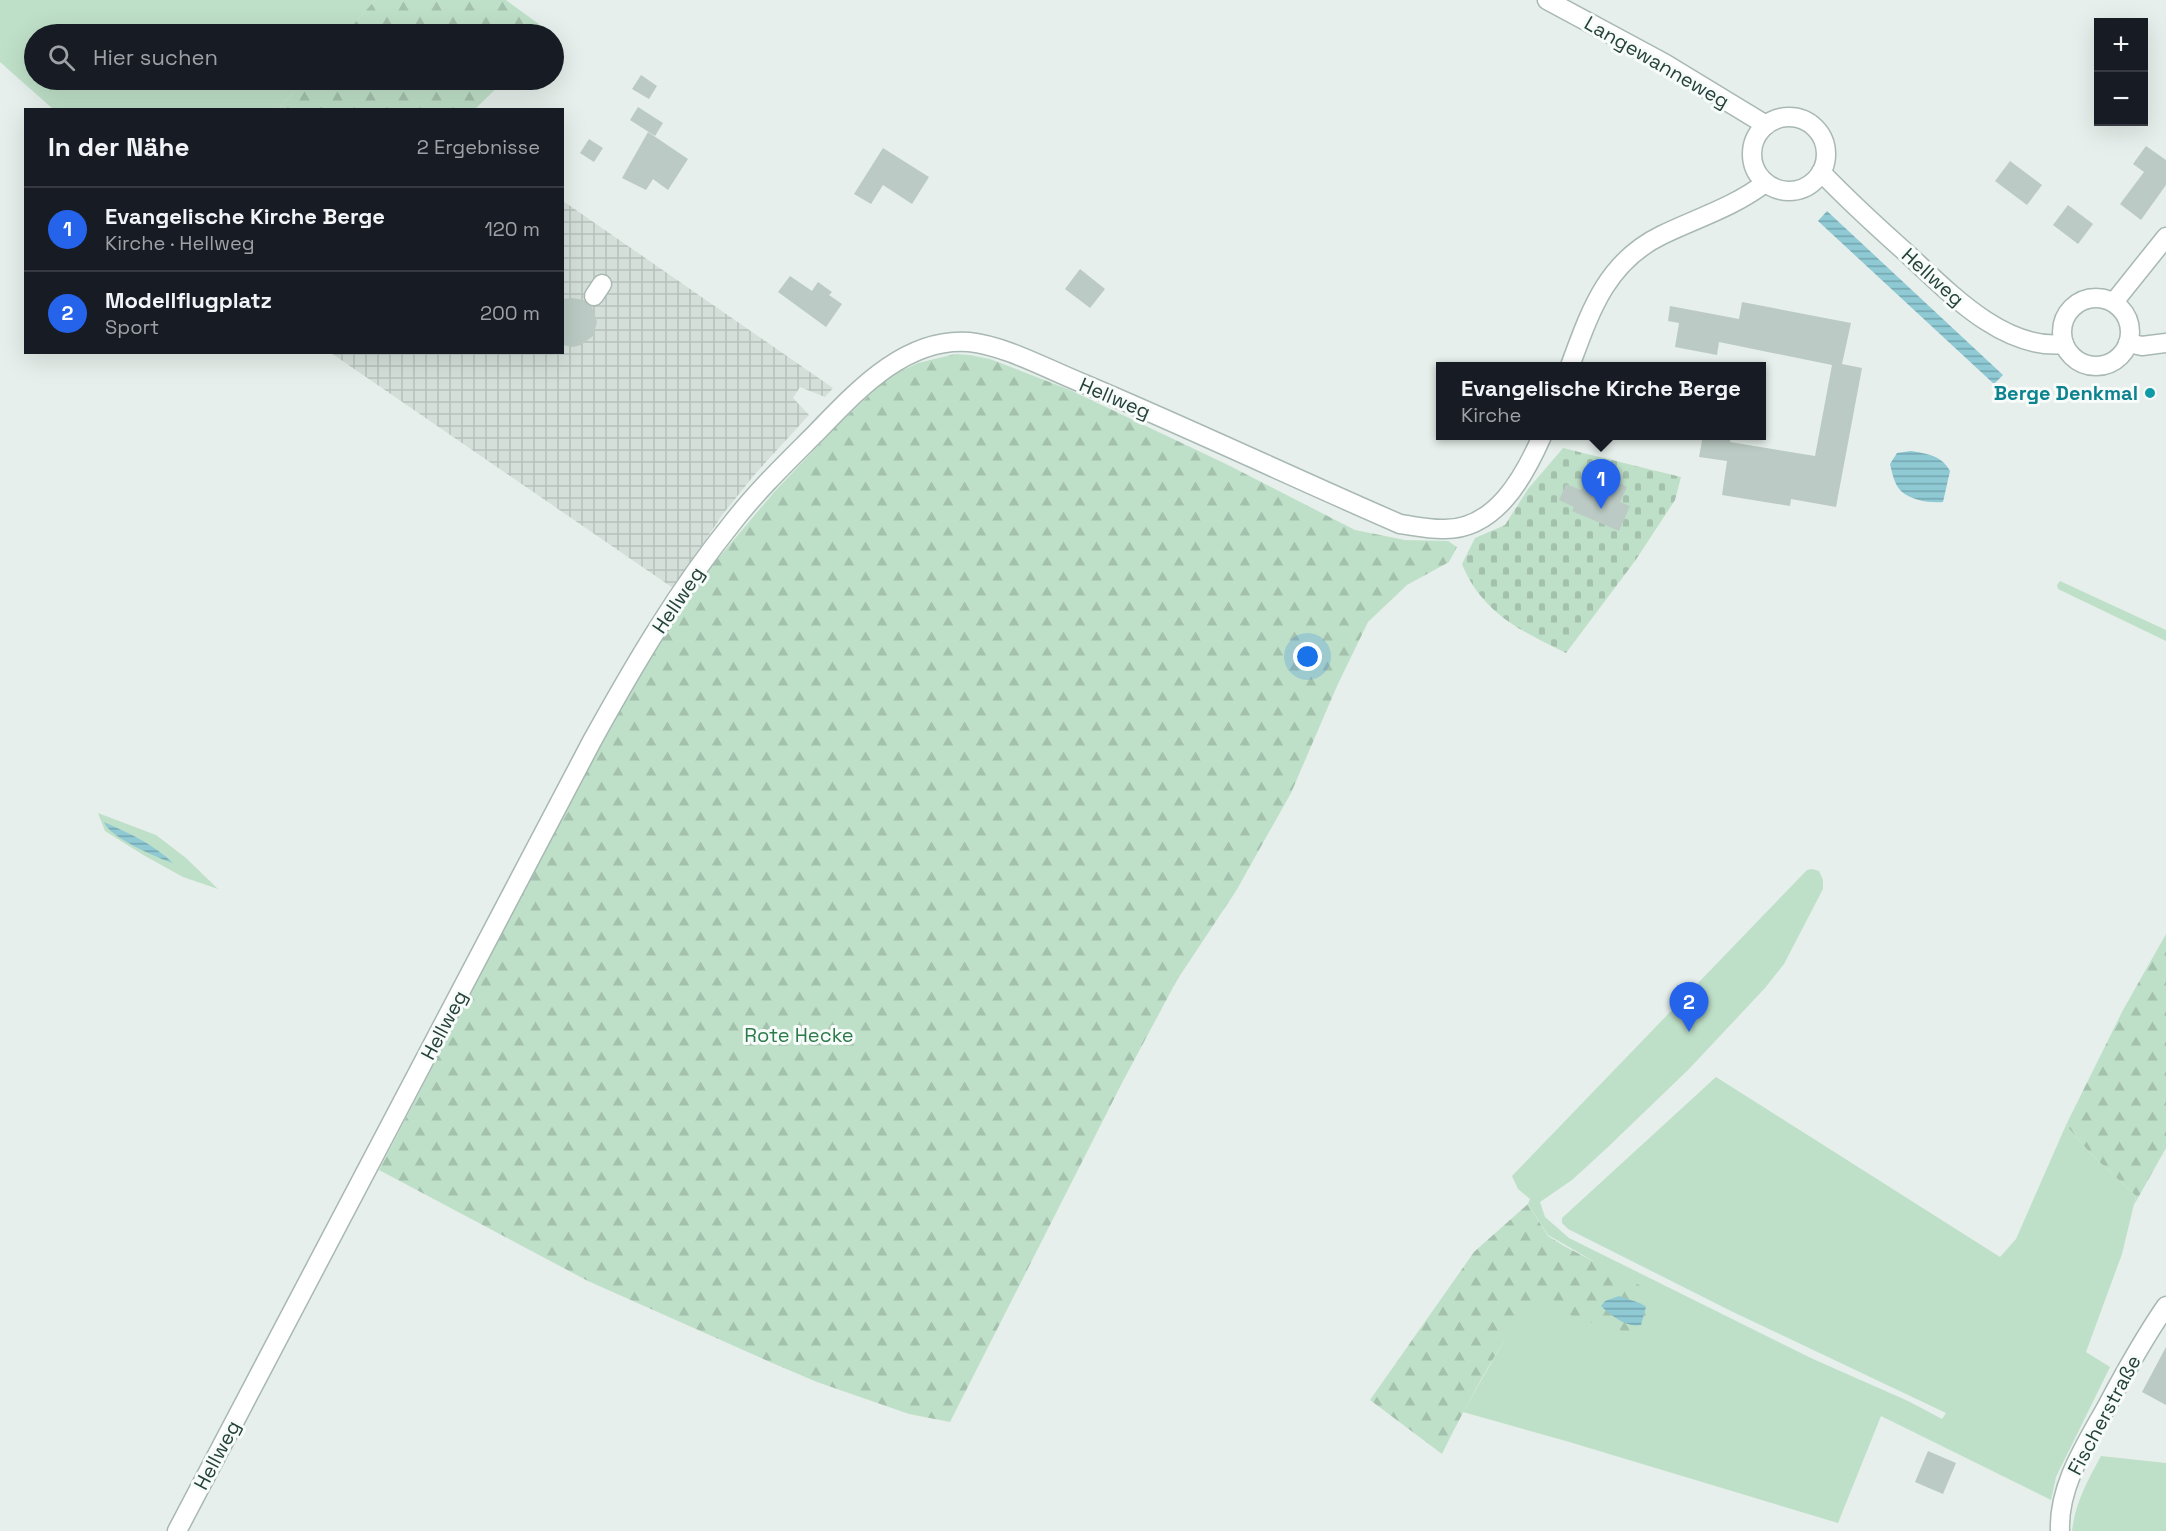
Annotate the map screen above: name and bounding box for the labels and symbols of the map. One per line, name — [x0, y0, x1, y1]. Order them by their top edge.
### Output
street label: Langewanneweg — [1580, 10, 1734, 114]
street label: Hellweg — [1896, 242, 1970, 312]
street label: Hellweg — [1075, 371, 1155, 425]
place label: Berge Denkmal — [1994, 380, 2138, 406]
marker: Berge Denkmal — [2143, 386, 2157, 400]
pin: 1 — [1582, 460, 1620, 509]
street label: Hellweg — [646, 562, 710, 638]
your location — [1293, 642, 1322, 671]
pin: 2 — [1670, 982, 1708, 1032]
street label: Hellweg — [415, 986, 473, 1064]
park label: Rote Hecke — [744, 1022, 854, 1048]
street label: Fischerstraße — [2061, 1351, 2147, 1479]
street label: Hellweg — [188, 1416, 246, 1494]

